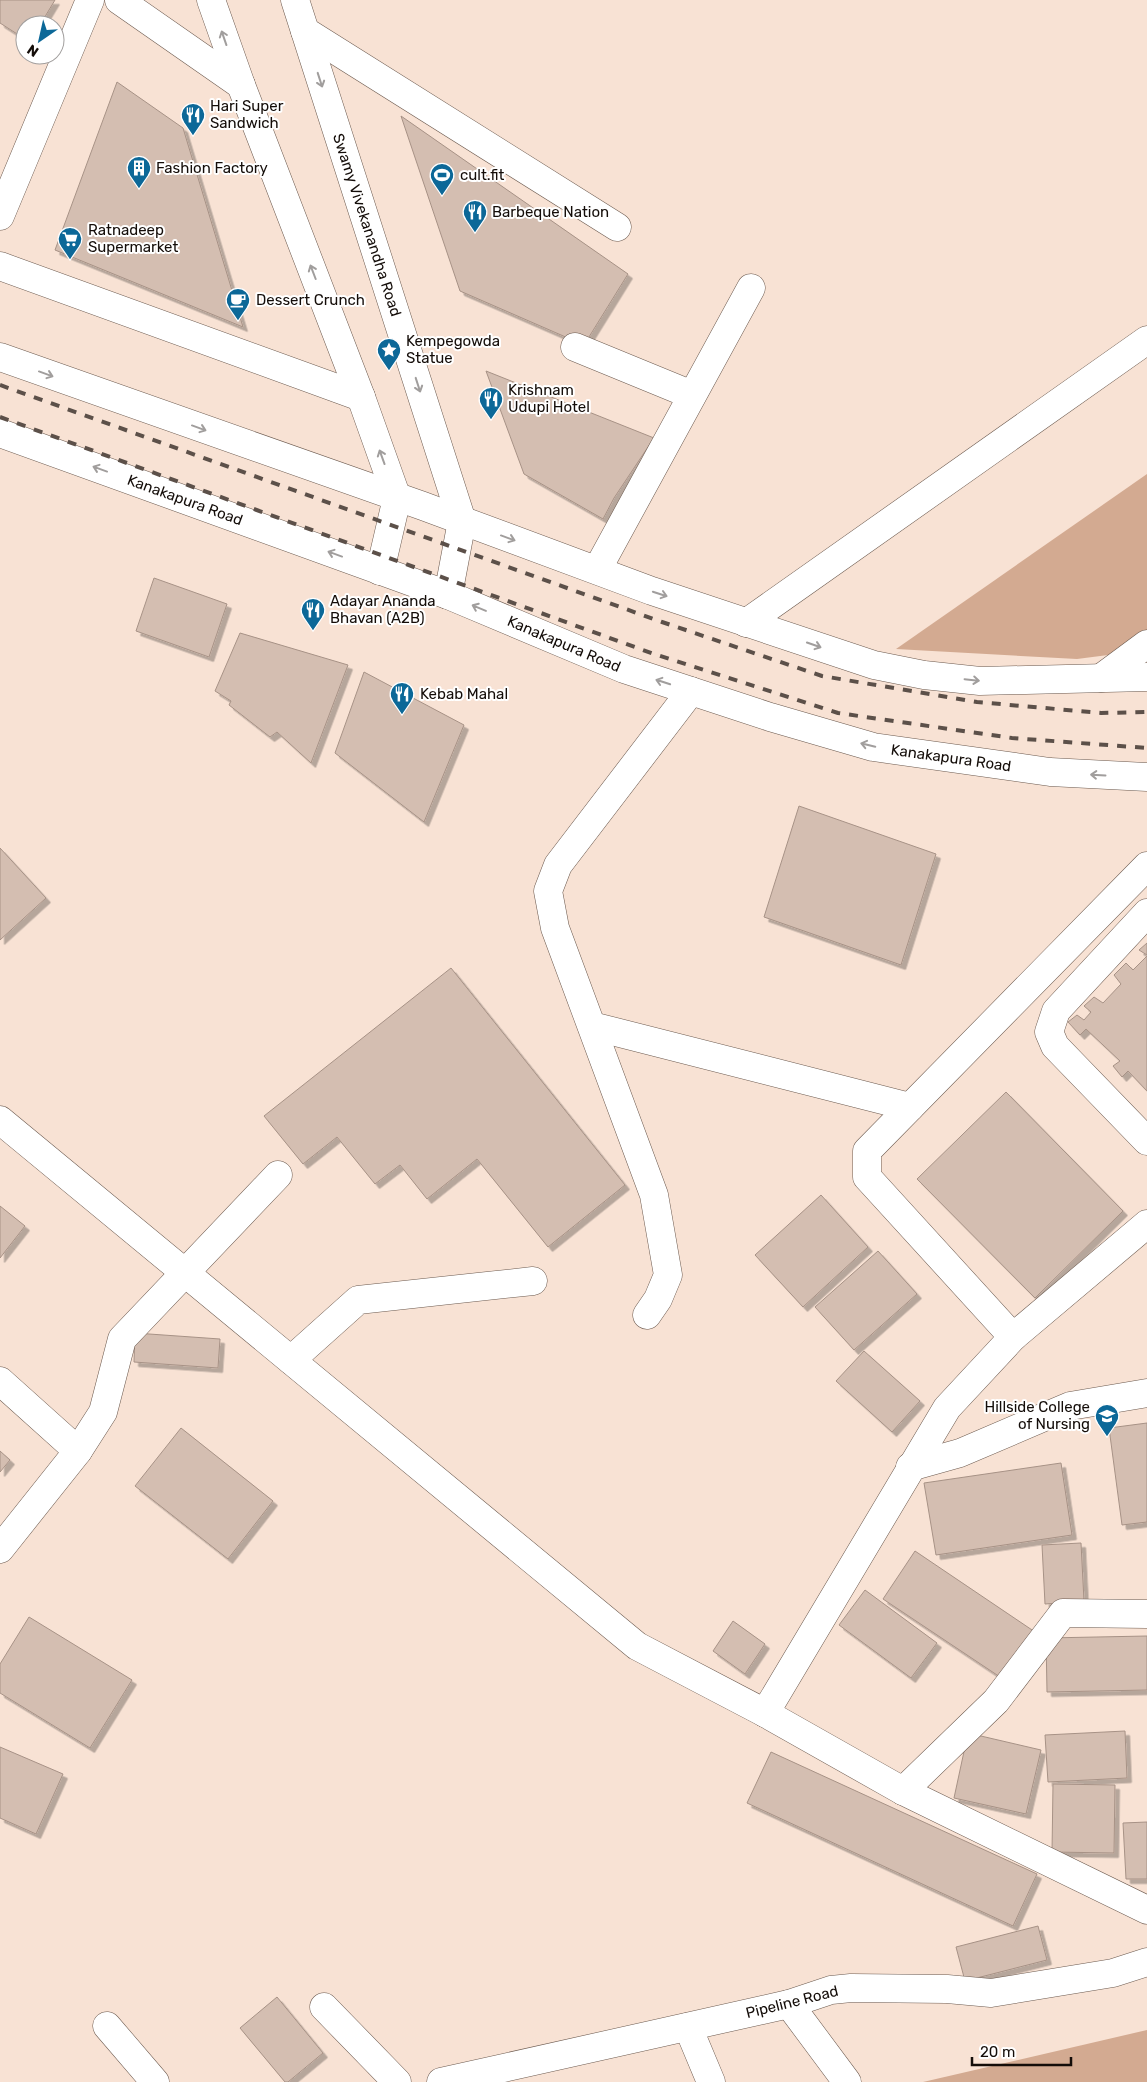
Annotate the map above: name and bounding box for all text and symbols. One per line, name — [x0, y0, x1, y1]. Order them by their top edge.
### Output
north arrow — [15, 15, 65, 65]
one-way arrow — [219, 30, 229, 46]
text: N — [24, 40, 42, 60]
one-way arrow — [316, 72, 326, 88]
place label: Hari Super Sandwich — [210, 97, 284, 132]
restaurant icon: Hari Super Sandwich — [180, 102, 206, 136]
street label: Swamy Vivekanandha Road — [329, 131, 405, 319]
building icon: Fashion Factory — [126, 155, 152, 189]
place label: Fashion Factory — [156, 159, 268, 177]
sports icon: cult.fit — [429, 162, 455, 196]
place label: cult.fit — [460, 166, 504, 184]
restaurant icon: Barbeque Nation — [462, 199, 488, 233]
place label: Barbeque Nation — [492, 203, 609, 221]
place label: Ratnadeep Supermarket — [88, 221, 178, 256]
supermarket icon: Ratnadeep Supermarket — [57, 226, 83, 260]
one-way arrow — [307, 265, 317, 280]
cafe icon: Dessert Crunch — [225, 287, 251, 321]
place label: Dessert Crunch — [256, 291, 365, 309]
place label: Kempegowda Statue — [406, 332, 500, 367]
place icon: Kempegowda Statue — [376, 337, 402, 371]
one-way arrow — [38, 369, 54, 379]
one-way arrow — [414, 376, 424, 392]
place label: Krishnam Udupi Hotel — [508, 381, 590, 416]
restaurant icon: Krishnam Udupi Hotel — [478, 386, 504, 420]
one-way arrow — [191, 424, 206, 433]
one-way arrow — [377, 449, 386, 465]
one-way arrow — [92, 464, 108, 473]
street label: Kanakapura Road — [125, 471, 245, 529]
one-way arrow — [500, 534, 515, 543]
one-way arrow — [327, 549, 343, 558]
one-way arrow — [652, 590, 668, 599]
place label: Adayar Ananda Bhavan (A2B) — [330, 592, 436, 627]
restaurant icon: Adayar Ananda Bhavan (A2B) — [300, 597, 326, 631]
one-way arrow — [472, 603, 487, 613]
street label: Kanakapura Road — [505, 612, 623, 676]
one-way arrow — [806, 641, 822, 651]
one-way arrow — [964, 675, 980, 685]
one-way arrow — [655, 676, 671, 686]
restaurant icon: Kebab Mahal — [389, 681, 415, 715]
place label: Kebab Mahal — [420, 685, 508, 703]
one-way arrow — [860, 740, 876, 749]
street label: Kanakapura Road — [890, 741, 1012, 775]
one-way arrow — [1091, 770, 1107, 779]
place label: Hillside College of Nursing — [984, 1398, 1090, 1433]
school or university icon: Hillside College of Nursing — [1094, 1403, 1120, 1437]
street label: Pipeline Road — [744, 1982, 840, 2022]
scale bar — [972, 2034, 1071, 2066]
text: 20 m — [980, 2043, 1015, 2061]

